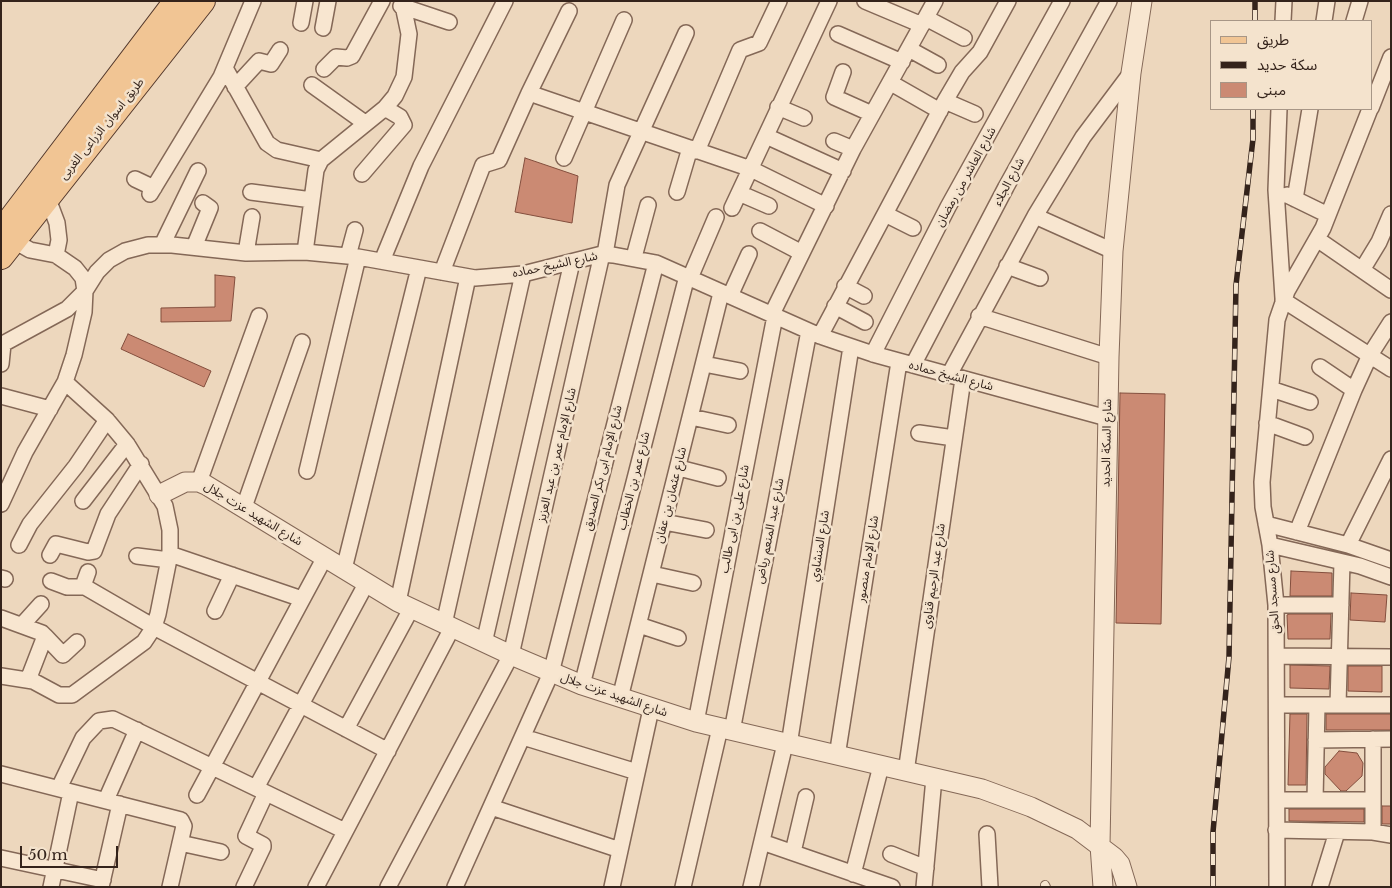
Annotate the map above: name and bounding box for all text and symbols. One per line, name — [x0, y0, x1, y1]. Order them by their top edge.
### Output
legend — [1210, 20, 1372, 110]
text: طريق — [1257, 30, 1289, 49]
text: سكة حديد — [1257, 55, 1317, 74]
street label: طريق اسوان الزراعى الغربى — [57, 75, 147, 183]
text: مبنى — [1257, 80, 1286, 99]
street label: شارع العاشر من رمضان — [933, 125, 999, 229]
street label: شارع الجلاء — [990, 155, 1028, 209]
street label: شارع الشيخ حماده — [511, 249, 599, 281]
street label: شارع الشيخ حماده — [907, 358, 995, 394]
street label: شارع الإمام عمر بن عبد العزيز — [535, 387, 579, 523]
street label: شارع السكة الحديد — [1099, 399, 1115, 487]
street label: شارع الإمام ابى بكر الصديق — [580, 404, 626, 532]
street label: شارع عمر بن الخطاب — [615, 430, 653, 532]
street label: شارع عثمان بن عفان — [652, 445, 690, 545]
street label: شارع على بن ابى طالب — [717, 463, 753, 575]
street label: شارع عبد المنعم رياض — [753, 477, 787, 585]
street label: شارع الشهيد عزت جلال — [201, 479, 305, 549]
street label: شارع المنشاوي — [807, 509, 833, 583]
street label: شارع الإمام منصور — [854, 515, 882, 603]
street label: شارع عبد الرحيم قناوى — [919, 522, 949, 630]
street label: شارع مسجد الحق — [1263, 550, 1283, 634]
street label: شارع الشهيد عزت جلال — [559, 670, 669, 720]
scale bar — [22, 836, 120, 868]
text: 50 m — [28, 845, 68, 864]

